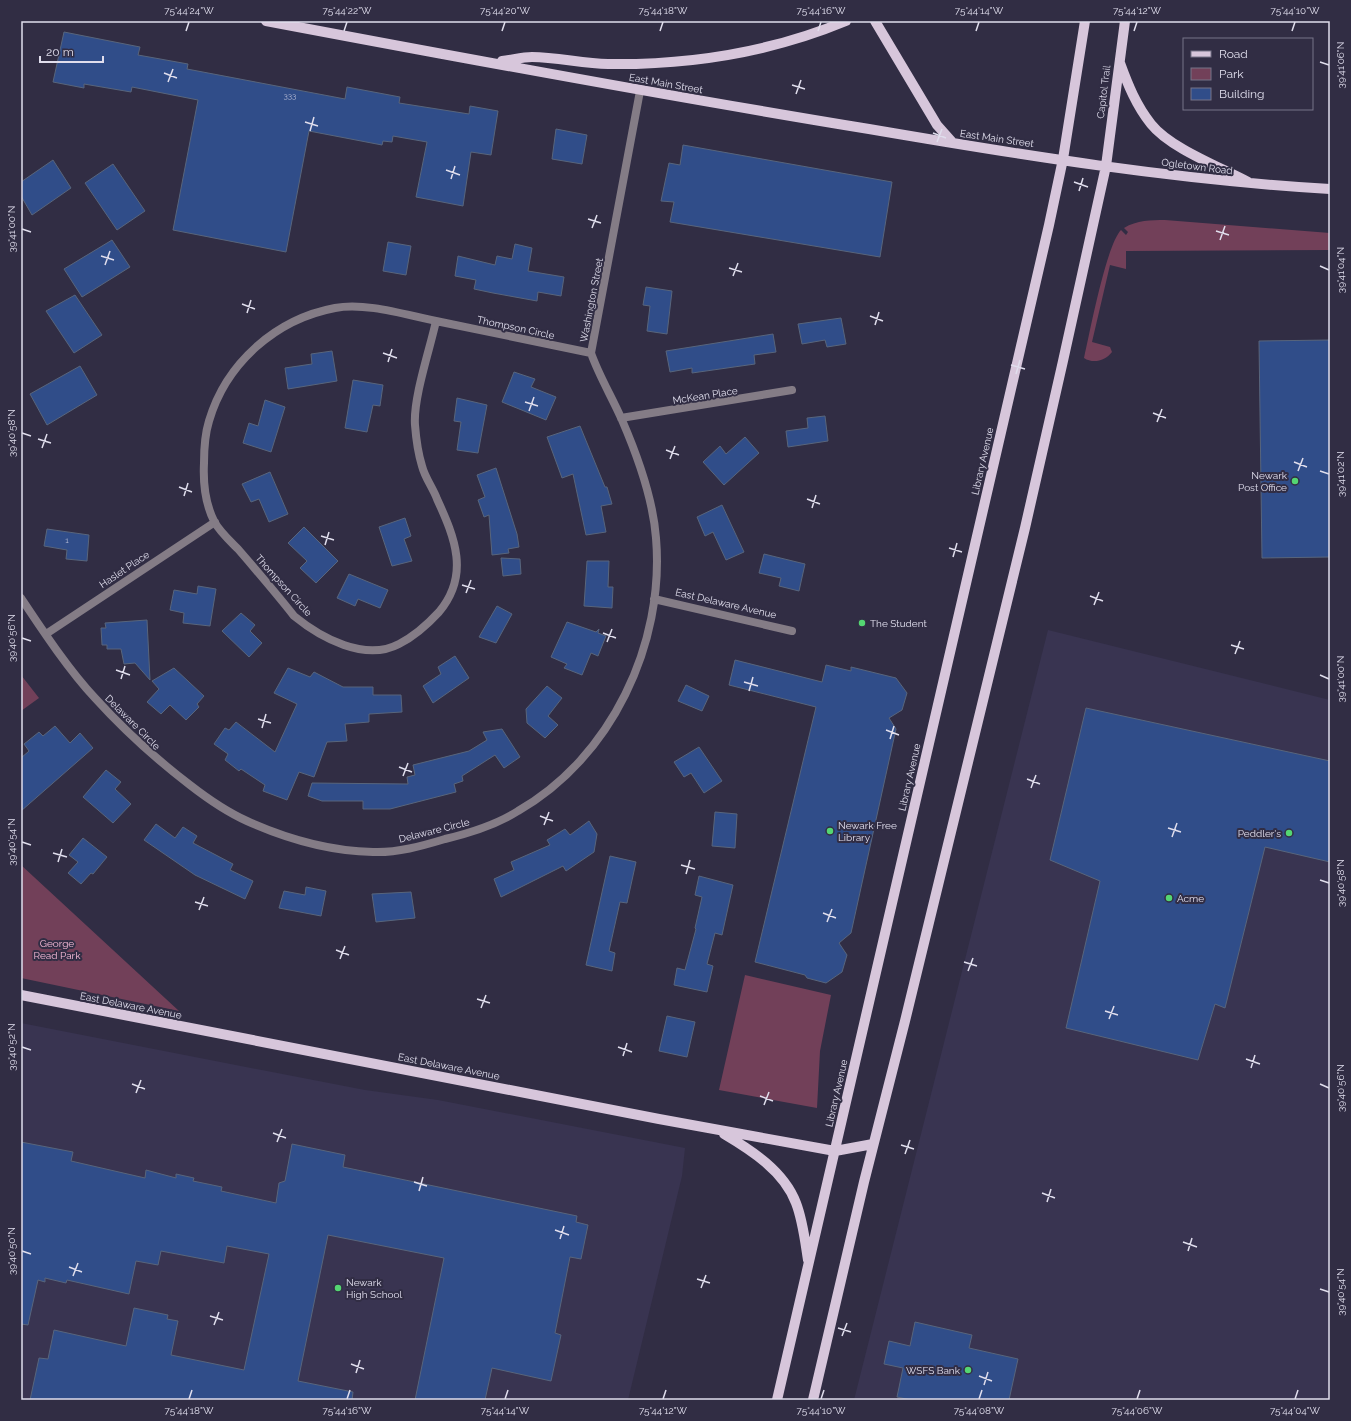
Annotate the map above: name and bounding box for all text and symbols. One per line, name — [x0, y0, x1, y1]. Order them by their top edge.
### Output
text: 75°44'24"W — [164, 5, 214, 16]
text: 75°44'22"W — [322, 5, 372, 16]
text: 75°44'20"W — [480, 5, 531, 16]
text: 75°44'18"W — [639, 5, 688, 16]
text: 75°44'16"W — [797, 5, 846, 16]
text: 75°44'14"W — [955, 5, 1004, 16]
text: 75°44'12"W — [1113, 5, 1162, 16]
text: 75°44'10"W — [1270, 5, 1320, 16]
scale bar — [40, 38, 103, 64]
legend — [1183, 38, 1313, 110]
text: 39°41'06"N — [1335, 42, 1346, 88]
text: 20 m — [46, 45, 74, 59]
text: Road — [1219, 47, 1248, 61]
street label: Capitol Trail — [1095, 65, 1112, 119]
text: Park — [1219, 67, 1244, 81]
street label: East Main Street — [628, 72, 704, 96]
text: Building — [1219, 87, 1265, 101]
house number: 333 — [284, 91, 296, 101]
street label: East Main Street — [959, 128, 1035, 149]
street label: Ogletown Road — [1161, 157, 1233, 176]
text: 39°41'00"N — [6, 206, 17, 252]
text: 39°41'04"N — [1335, 247, 1346, 293]
street label: Washington Street — [578, 256, 605, 343]
street label: Thompson Circle — [476, 314, 556, 341]
street label: McKean Place — [672, 385, 739, 406]
text: 39°40'58"N — [6, 409, 17, 457]
street label: Library Avenue — [969, 426, 996, 496]
text: 39°41'02"N — [1335, 451, 1346, 497]
place label: Newark Post Office — [1238, 470, 1288, 493]
marker: Newark Post Office — [1290, 476, 1300, 486]
house number: 1 — [65, 535, 69, 545]
street label: Haslet Place — [97, 549, 151, 590]
street label: Thompson Circle — [253, 552, 314, 618]
street label: East Delaware Avenue — [674, 587, 778, 620]
text: 39°40'56"N — [6, 614, 17, 662]
marker: The Student — [857, 618, 867, 628]
place label: The Student — [870, 618, 927, 629]
text: 39°41'00"N — [1335, 656, 1346, 702]
street label: Delaware Circle — [103, 693, 162, 752]
street label: Library Avenue — [896, 742, 923, 812]
street label: Delaware Circle — [398, 816, 471, 845]
text: 39°40'54"N — [6, 818, 17, 866]
place label: Newark Free Library — [838, 820, 897, 843]
marker: Newark Free Library — [825, 826, 835, 836]
place label: Peddler's — [1238, 828, 1281, 839]
marker: Peddler's — [1284, 828, 1294, 838]
text: 39°40'58"N — [1335, 859, 1346, 907]
marker: Acme — [1164, 893, 1174, 903]
place label: Acme — [1177, 893, 1204, 904]
park label: George Read Park — [34, 938, 81, 961]
street label: East Delaware Avenue — [79, 990, 183, 1021]
text: 39°40'52"N — [6, 1023, 17, 1071]
street label: East Delaware Avenue — [397, 1051, 501, 1082]
street label: Library Avenue — [823, 1058, 850, 1128]
text: 39°40'56"N — [1335, 1064, 1346, 1112]
text: 39°40'50"N — [6, 1227, 17, 1275]
text: 39°40'54"N — [1335, 1268, 1346, 1316]
place label: Newark High School — [346, 1277, 402, 1300]
marker: Newark High School — [333, 1283, 343, 1293]
place label: WSFS Bank — [906, 1365, 961, 1376]
marker: WSFS Bank — [963, 1365, 973, 1375]
text: 75°44'18"W — [165, 1405, 214, 1416]
text: 75°44'16"W — [323, 1405, 372, 1416]
text: 75°44'14"W — [481, 1405, 530, 1416]
text: 75°44'12"W — [639, 1405, 688, 1416]
text: 75°44'10"W — [796, 1405, 846, 1416]
text: 75°44'08"W — [954, 1405, 1005, 1416]
text: 75°44'06"W — [1112, 1405, 1163, 1416]
text: 75°44'04"W — [1270, 1405, 1321, 1416]

